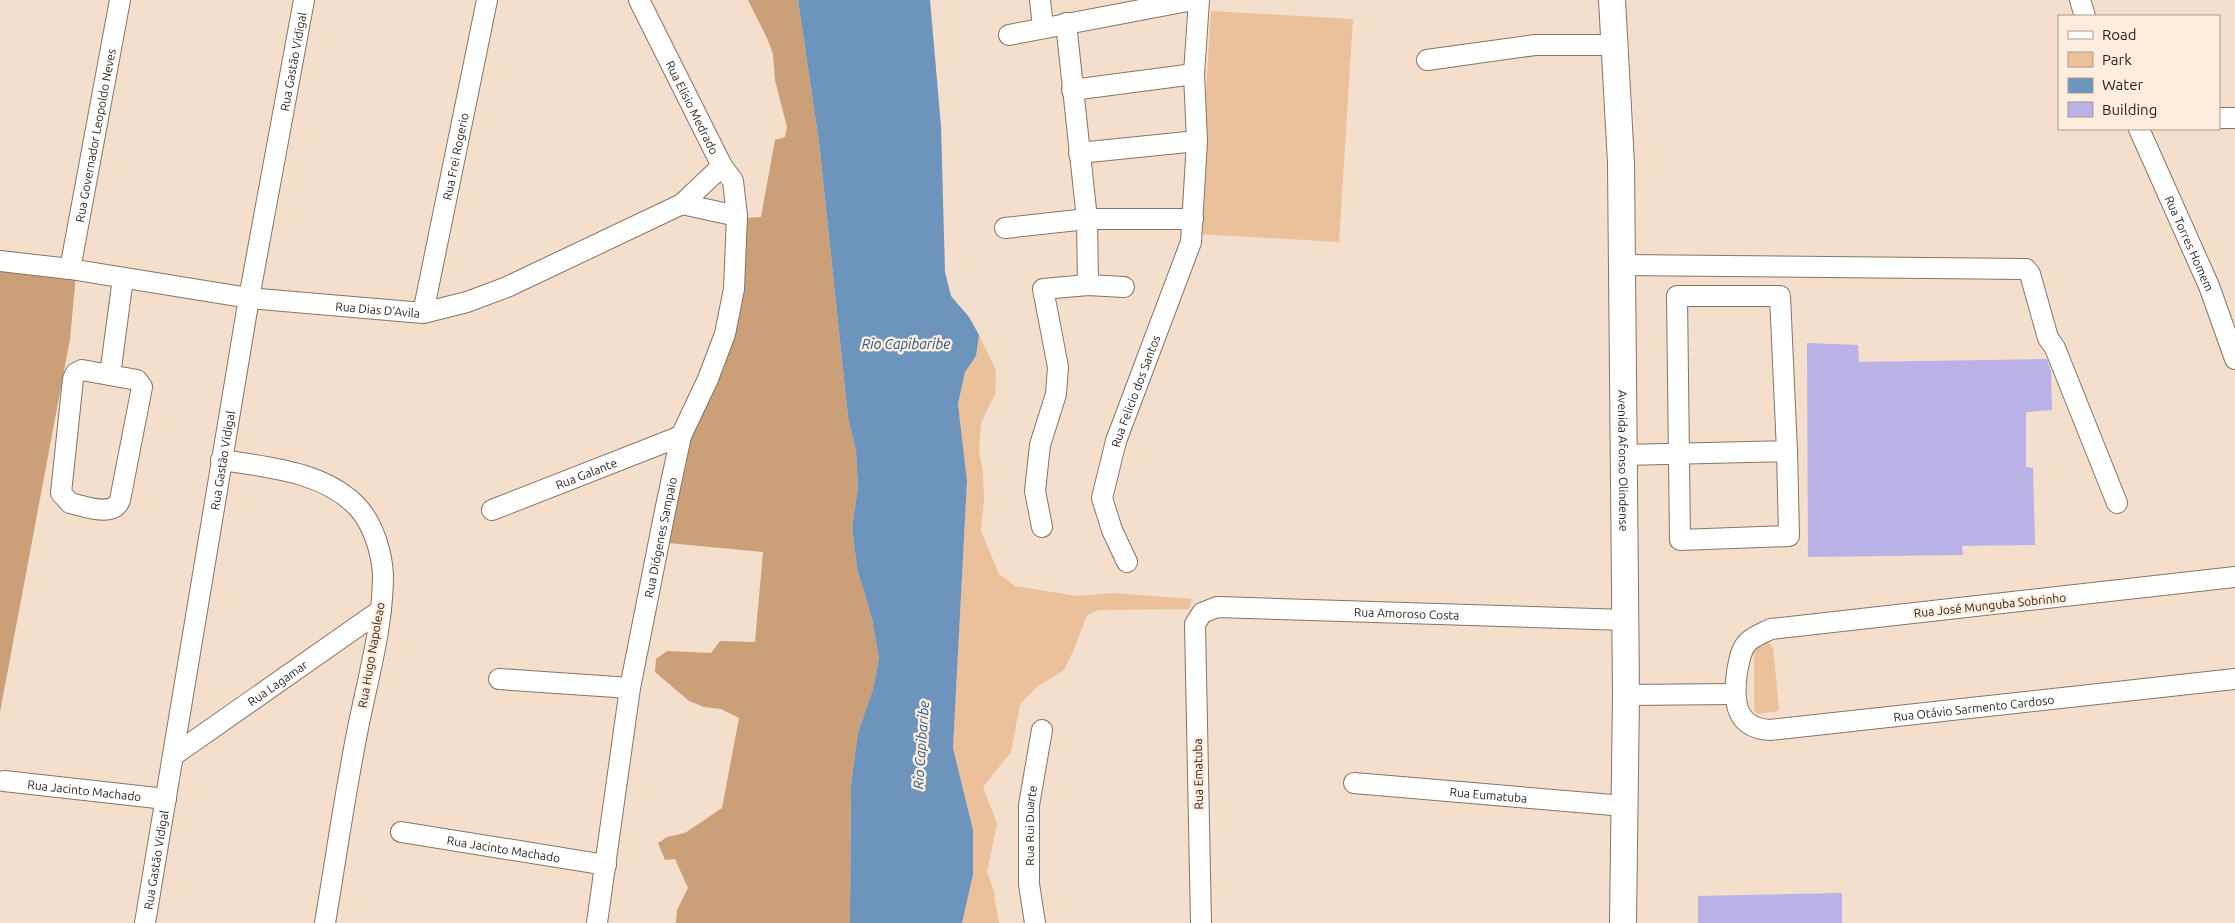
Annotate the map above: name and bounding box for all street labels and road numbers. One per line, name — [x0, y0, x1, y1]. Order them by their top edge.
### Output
street label: Rua Gastão Vidigal — [277, 11, 308, 112]
street label: Rua Governador Leopoldo Neves — [72, 47, 117, 223]
street label: Rua Elísio Medrado — [664, 58, 721, 156]
street label: Rua Frei Rogerio — [440, 111, 470, 201]
street label: Rua Torres Homem — [2163, 194, 2217, 293]
street label: Rua Dias D'Avila — [335, 299, 421, 319]
street label: Rua Felicio dos Santos — [1108, 333, 1162, 448]
street label: Avenida Afonso Olindense — [1617, 390, 1631, 532]
street label: Rua Gastão Vidigal — [207, 410, 237, 511]
street label: Rua Galante — [553, 455, 619, 491]
street label: Rua Diógenes Sampaio — [642, 476, 679, 599]
street label: Rua José Munguba Sobrinho — [1913, 591, 2067, 619]
street label: Rua Hugo Napoleao — [355, 601, 387, 709]
street label: Rua Amoroso Costa — [1354, 605, 1460, 621]
street label: Rua Lagamar — [245, 657, 310, 708]
street label: Rua Otávio Sarmento Cardoso — [1893, 692, 2055, 723]
street label: Rua Ematuba — [1191, 738, 1205, 810]
street label: Rua Jacinto Machado — [27, 777, 142, 803]
street label: Rua Rui Duarte — [1022, 784, 1039, 866]
street label: Rua Eumatuba — [1449, 785, 1528, 804]
street label: Rua Gastão Vidigal — [141, 809, 170, 910]
street label: Rua Jacinto Machado — [446, 833, 561, 864]

